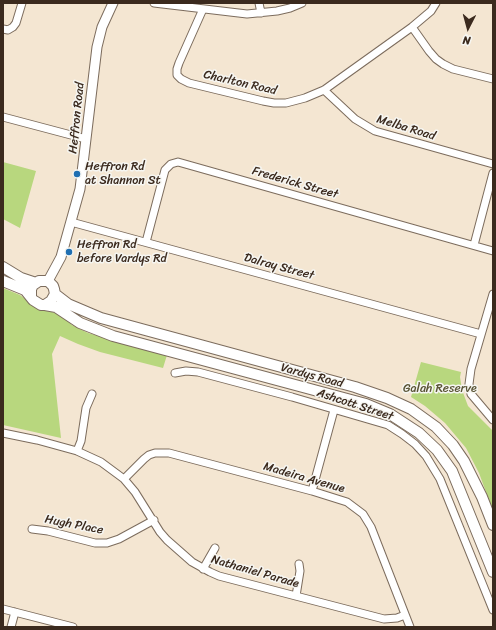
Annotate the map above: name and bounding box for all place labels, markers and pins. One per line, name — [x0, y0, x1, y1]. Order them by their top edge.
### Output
place label: Heffron Rd at Shannon St — [85, 160, 161, 188]
marker: Heffron Rd at Shannon St — [72, 169, 82, 179]
place label: Heffron Rd before Vardys Rd — [77, 238, 167, 266]
marker: Heffron Rd before Vardys Rd — [64, 247, 74, 257]

